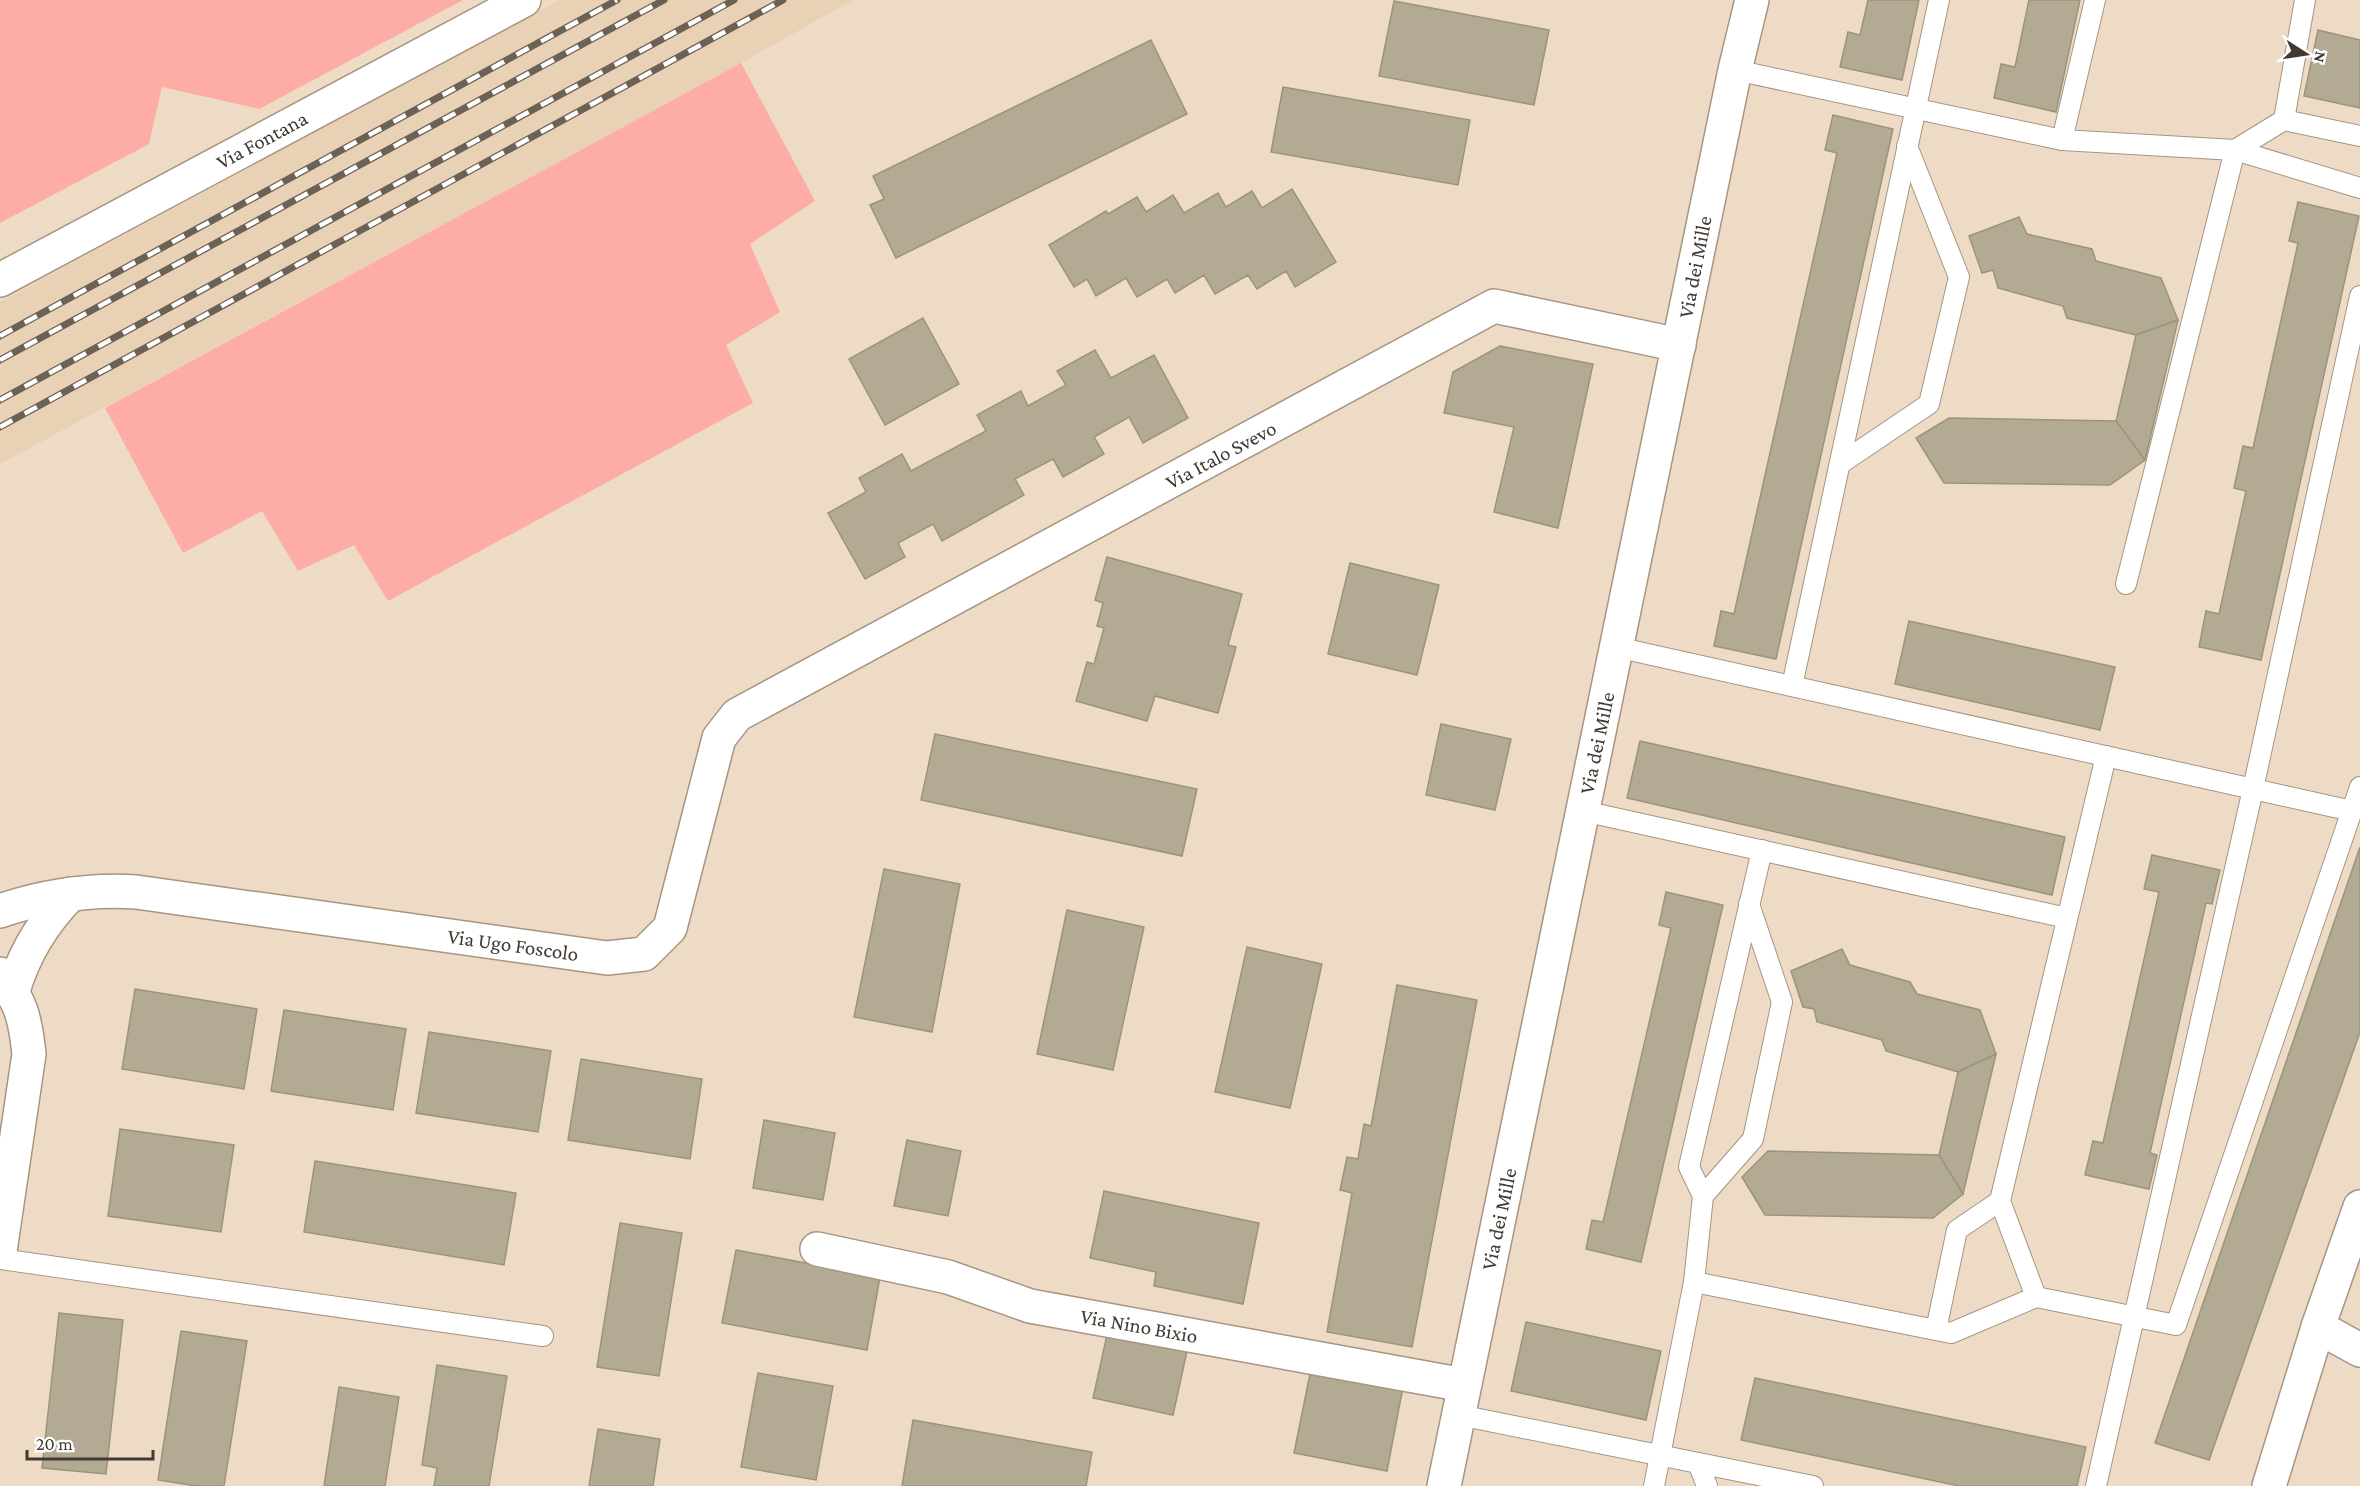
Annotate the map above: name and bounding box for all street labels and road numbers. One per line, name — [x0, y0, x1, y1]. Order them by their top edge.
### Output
street label: Via Fontana — [212, 106, 312, 174]
street label: Via dei Mille — [1673, 214, 1717, 320]
street label: Via Italo Svevo — [1162, 416, 1280, 494]
street label: Via dei Mille — [1574, 690, 1620, 796]
street label: Via Ugo Foscolo — [446, 924, 580, 966]
street label: Via dei Mille — [1476, 1166, 1522, 1272]
street label: Via Nino Bixio — [1079, 1304, 1199, 1348]

